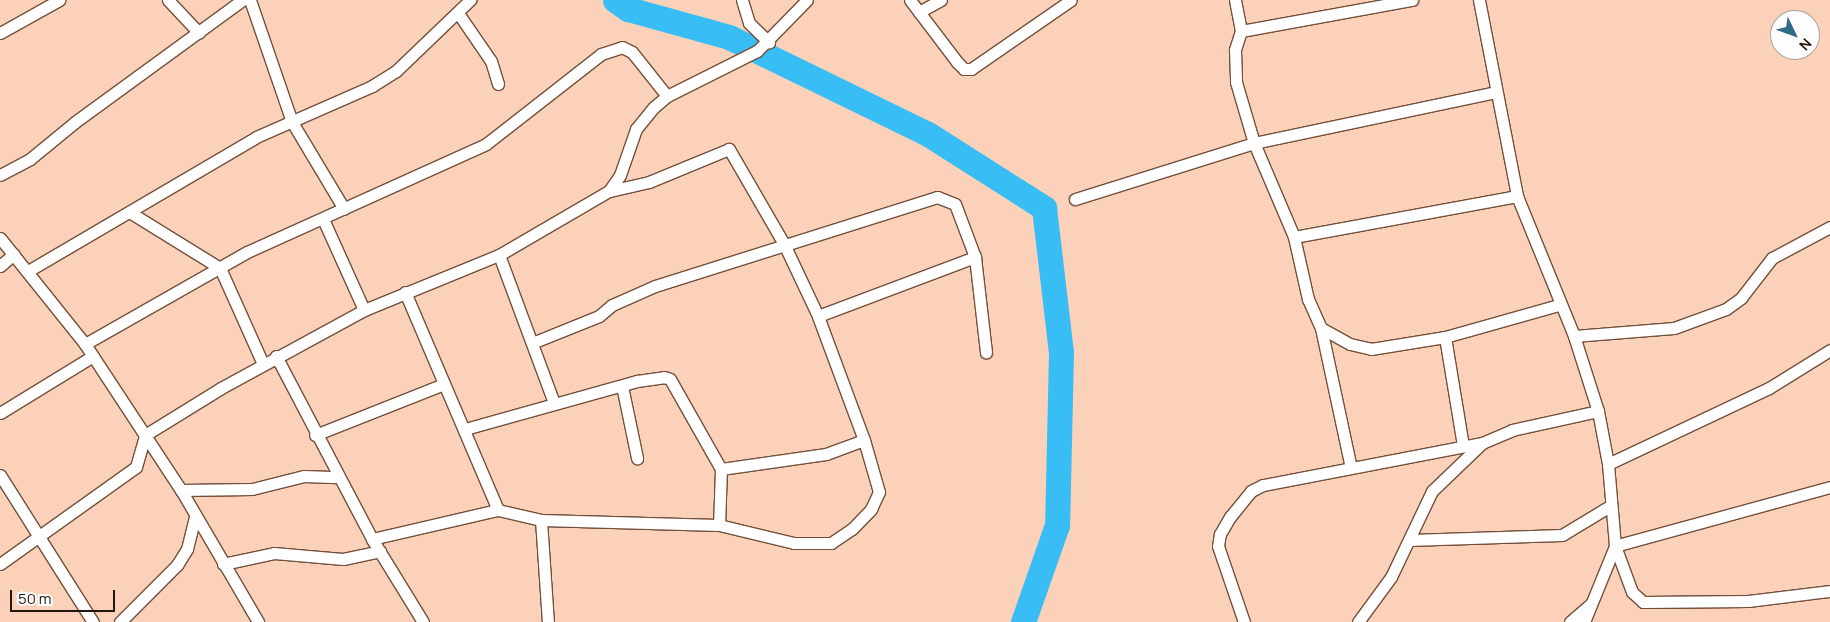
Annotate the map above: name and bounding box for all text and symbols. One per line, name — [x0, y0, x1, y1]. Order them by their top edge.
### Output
north arrow — [1770, 10, 1820, 60]
text: N — [1795, 35, 1816, 55]
scale bar — [12, 580, 118, 612]
text: 50 m — [18, 588, 52, 609]

